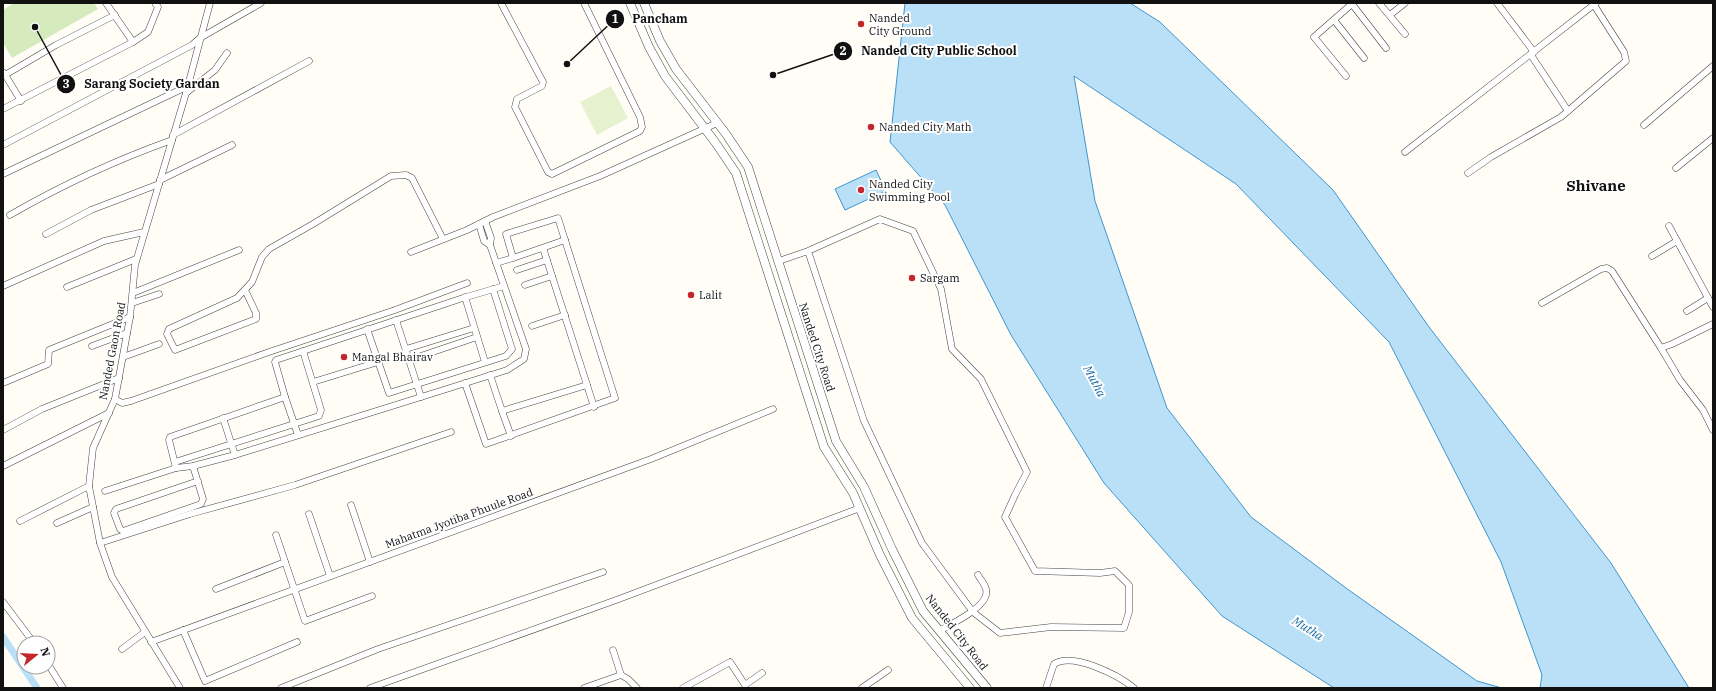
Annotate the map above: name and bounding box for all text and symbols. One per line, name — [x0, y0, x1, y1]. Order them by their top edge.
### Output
callout: Pancham — [605, 7, 696, 31]
text: 1 — [611, 11, 619, 26]
text: Pancham — [632, 11, 688, 26]
place label: Nanded City Ground — [869, 11, 932, 38]
marker: Nanded City Ground — [856, 19, 866, 29]
callout: Nanded City Public School — [833, 39, 1025, 63]
text: 2 — [839, 43, 847, 58]
text: Nanded City Public School — [861, 43, 1017, 58]
callout: Sarang Society Gardan — [56, 72, 228, 96]
text: 3 — [62, 76, 70, 91]
text: Sarang Society Gardan — [84, 76, 220, 91]
place label: Nanded City Math — [879, 120, 972, 134]
marker: Nanded City Math — [866, 122, 876, 132]
district label: Shivane — [1566, 176, 1626, 195]
place label: Nanded City Swimming Pool — [869, 177, 950, 204]
marker: Nanded City Swimming Pool — [856, 185, 866, 195]
place label: Sargam — [920, 271, 960, 285]
marker: Sargam — [907, 273, 917, 283]
place label: Lalit — [699, 288, 722, 302]
marker: Lalit — [686, 290, 696, 300]
street label: Nanded Gaon Road — [96, 301, 128, 401]
street label: Nanded City Road — [796, 301, 838, 394]
place label: Mangal Bhairav — [352, 350, 433, 364]
marker: Mangal Bhairav — [339, 352, 349, 362]
water label: Mutha — [1080, 362, 1110, 400]
street label: Mahatma Jyotiba Phuule Road — [383, 485, 535, 551]
street label: Nanded City Road — [923, 591, 991, 673]
water label: Mutha — [1289, 612, 1327, 644]
north arrow — [16, 635, 56, 675]
text: N — [38, 646, 54, 658]

